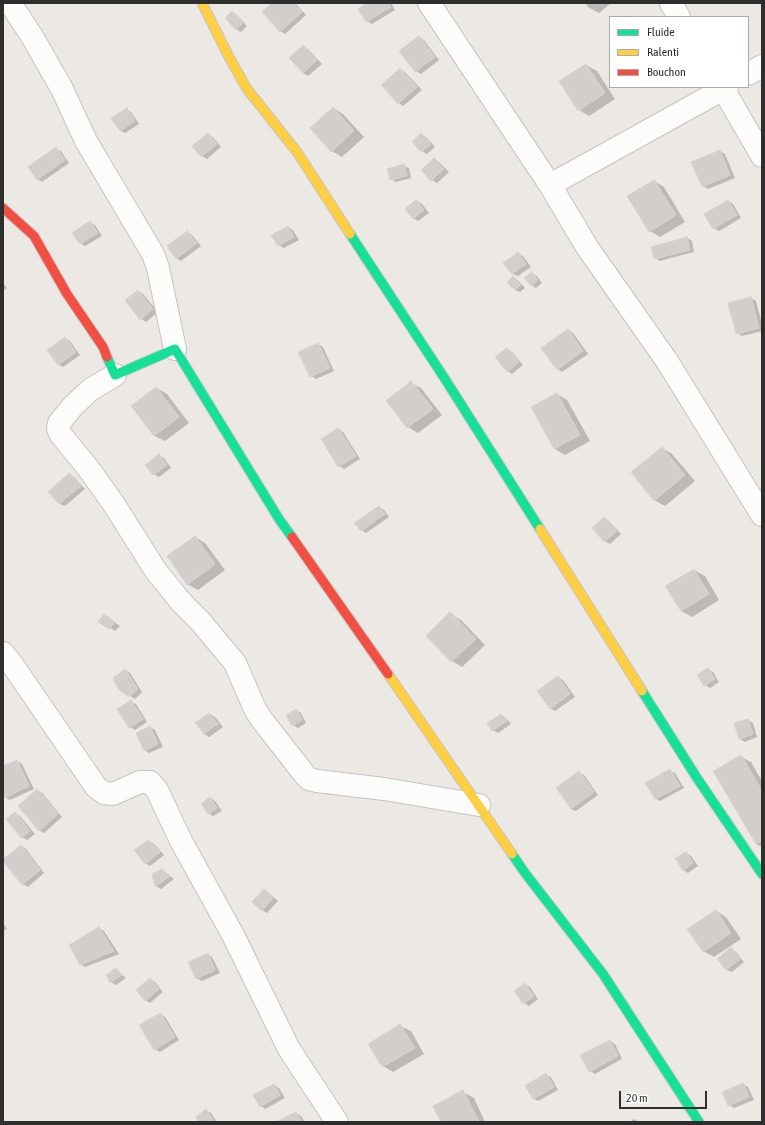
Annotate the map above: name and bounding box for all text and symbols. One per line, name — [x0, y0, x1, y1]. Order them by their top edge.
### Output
legend — [609, 16, 749, 88]
text: Fluide — [647, 25, 675, 39]
text: Ralenti — [647, 45, 679, 59]
text: Bouchon — [647, 65, 686, 79]
scale bar — [621, 1083, 709, 1109]
text: 20 m — [626, 1091, 648, 1105]

